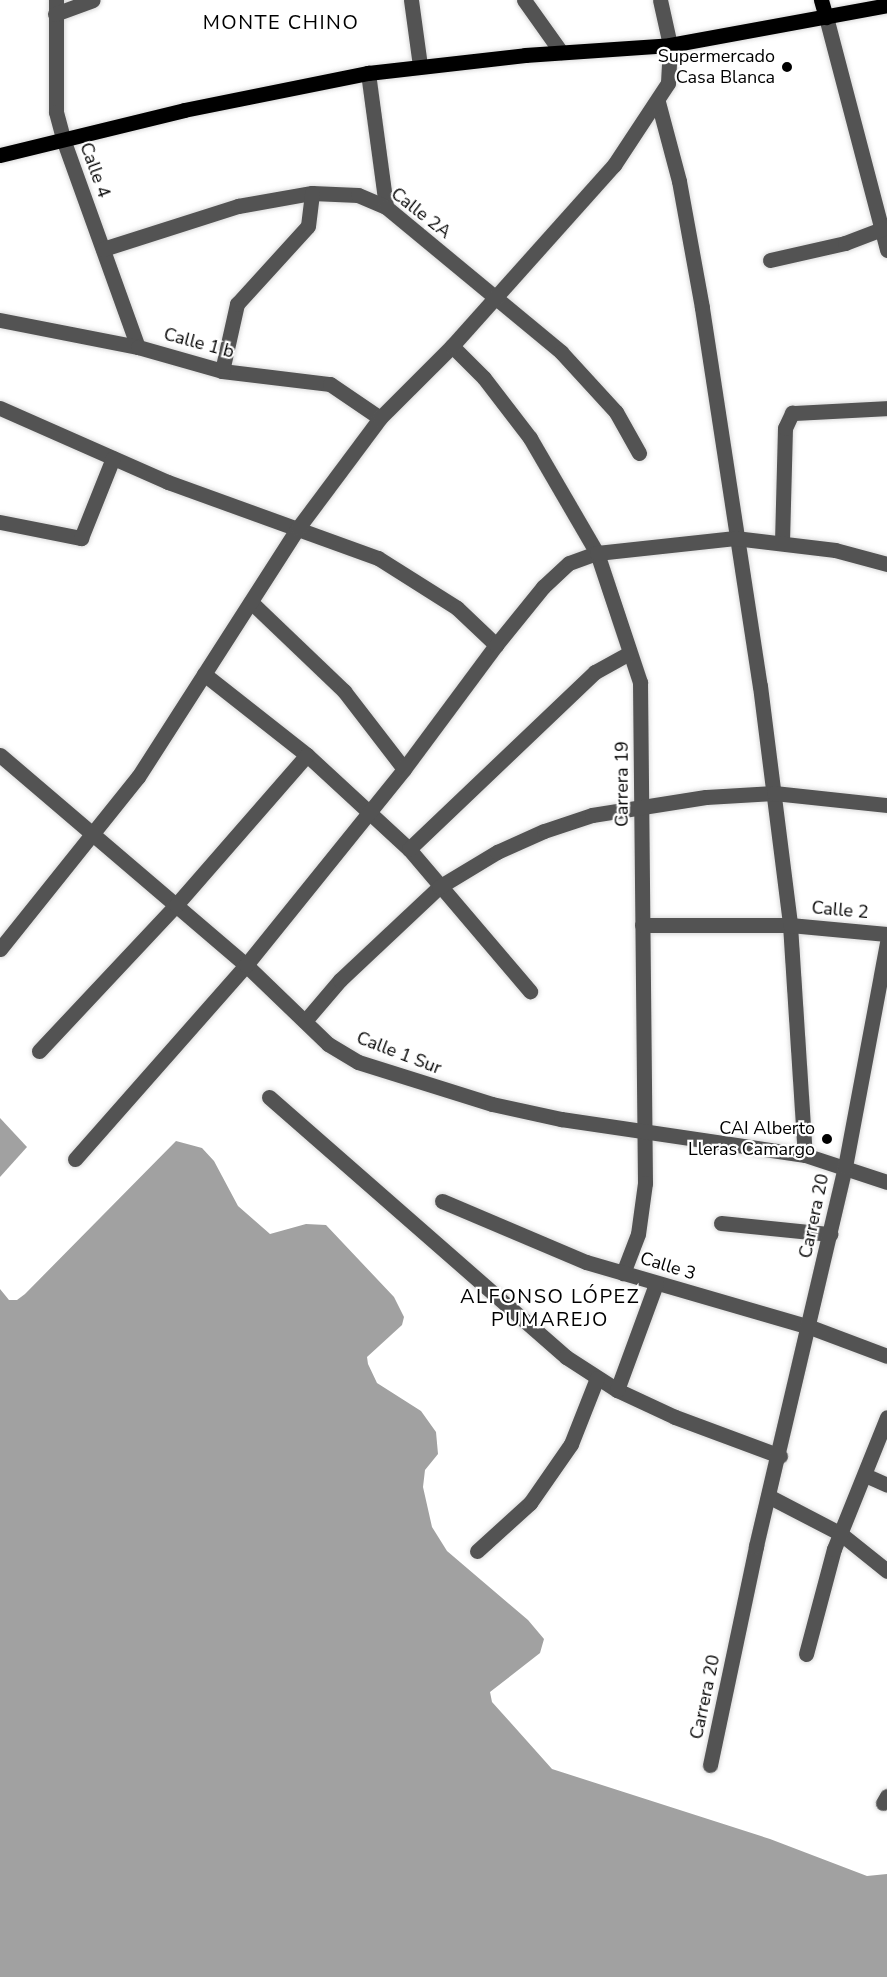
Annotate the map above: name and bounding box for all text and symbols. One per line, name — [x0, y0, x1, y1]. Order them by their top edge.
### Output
district label: MONTE CHINO — [203, 10, 359, 34]
place label: Supermercado Casa Blanca — [658, 46, 775, 88]
marker: Supermercado Casa Blanca — [780, 60, 794, 74]
street label: Calle 4 — [75, 140, 115, 200]
street label: Calle 2A — [387, 183, 455, 243]
street label: Calle 1 b — [161, 323, 237, 363]
street label: Carrera 19 — [611, 741, 633, 827]
street label: Calle 2 — [811, 897, 869, 923]
street label: Calle 1 Sur — [354, 1027, 444, 1079]
place label: CAI Alberto Lleras Camargo — [688, 1118, 815, 1160]
marker: CAI Alberto Lleras Camargo — [820, 1132, 834, 1146]
street label: Carrera 20 — [795, 1172, 833, 1260]
street label: Calle 3 — [638, 1247, 698, 1285]
district label: ALFONSO LÓPEZ PUMAREJO — [460, 1285, 640, 1332]
street label: Carrera 20 — [686, 1653, 724, 1741]

